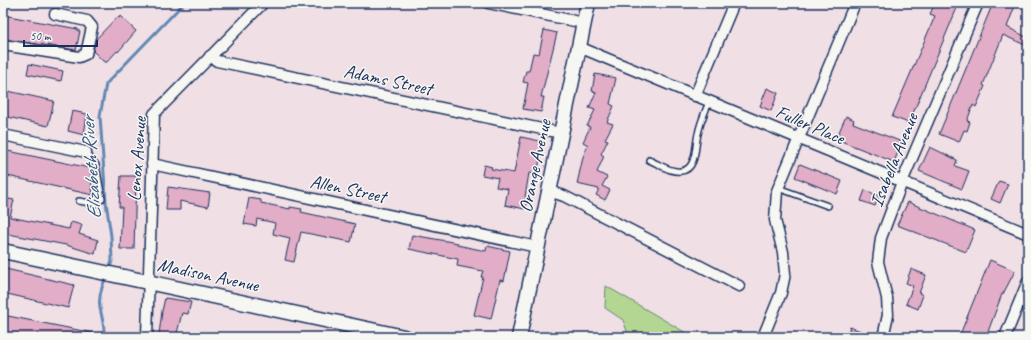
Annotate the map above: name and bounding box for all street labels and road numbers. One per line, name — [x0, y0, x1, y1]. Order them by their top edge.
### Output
street label: Adams Street — [342, 59, 437, 102]
street label: Fuller Place — [772, 100, 850, 151]
street label: Isabella Avenue — [864, 108, 924, 210]
street label: Lenox Avenue — [122, 114, 152, 202]
street label: Orange Avenue — [513, 116, 557, 215]
street label: Allen Street — [308, 169, 391, 209]
street label: Madison Avenue — [155, 253, 263, 298]

